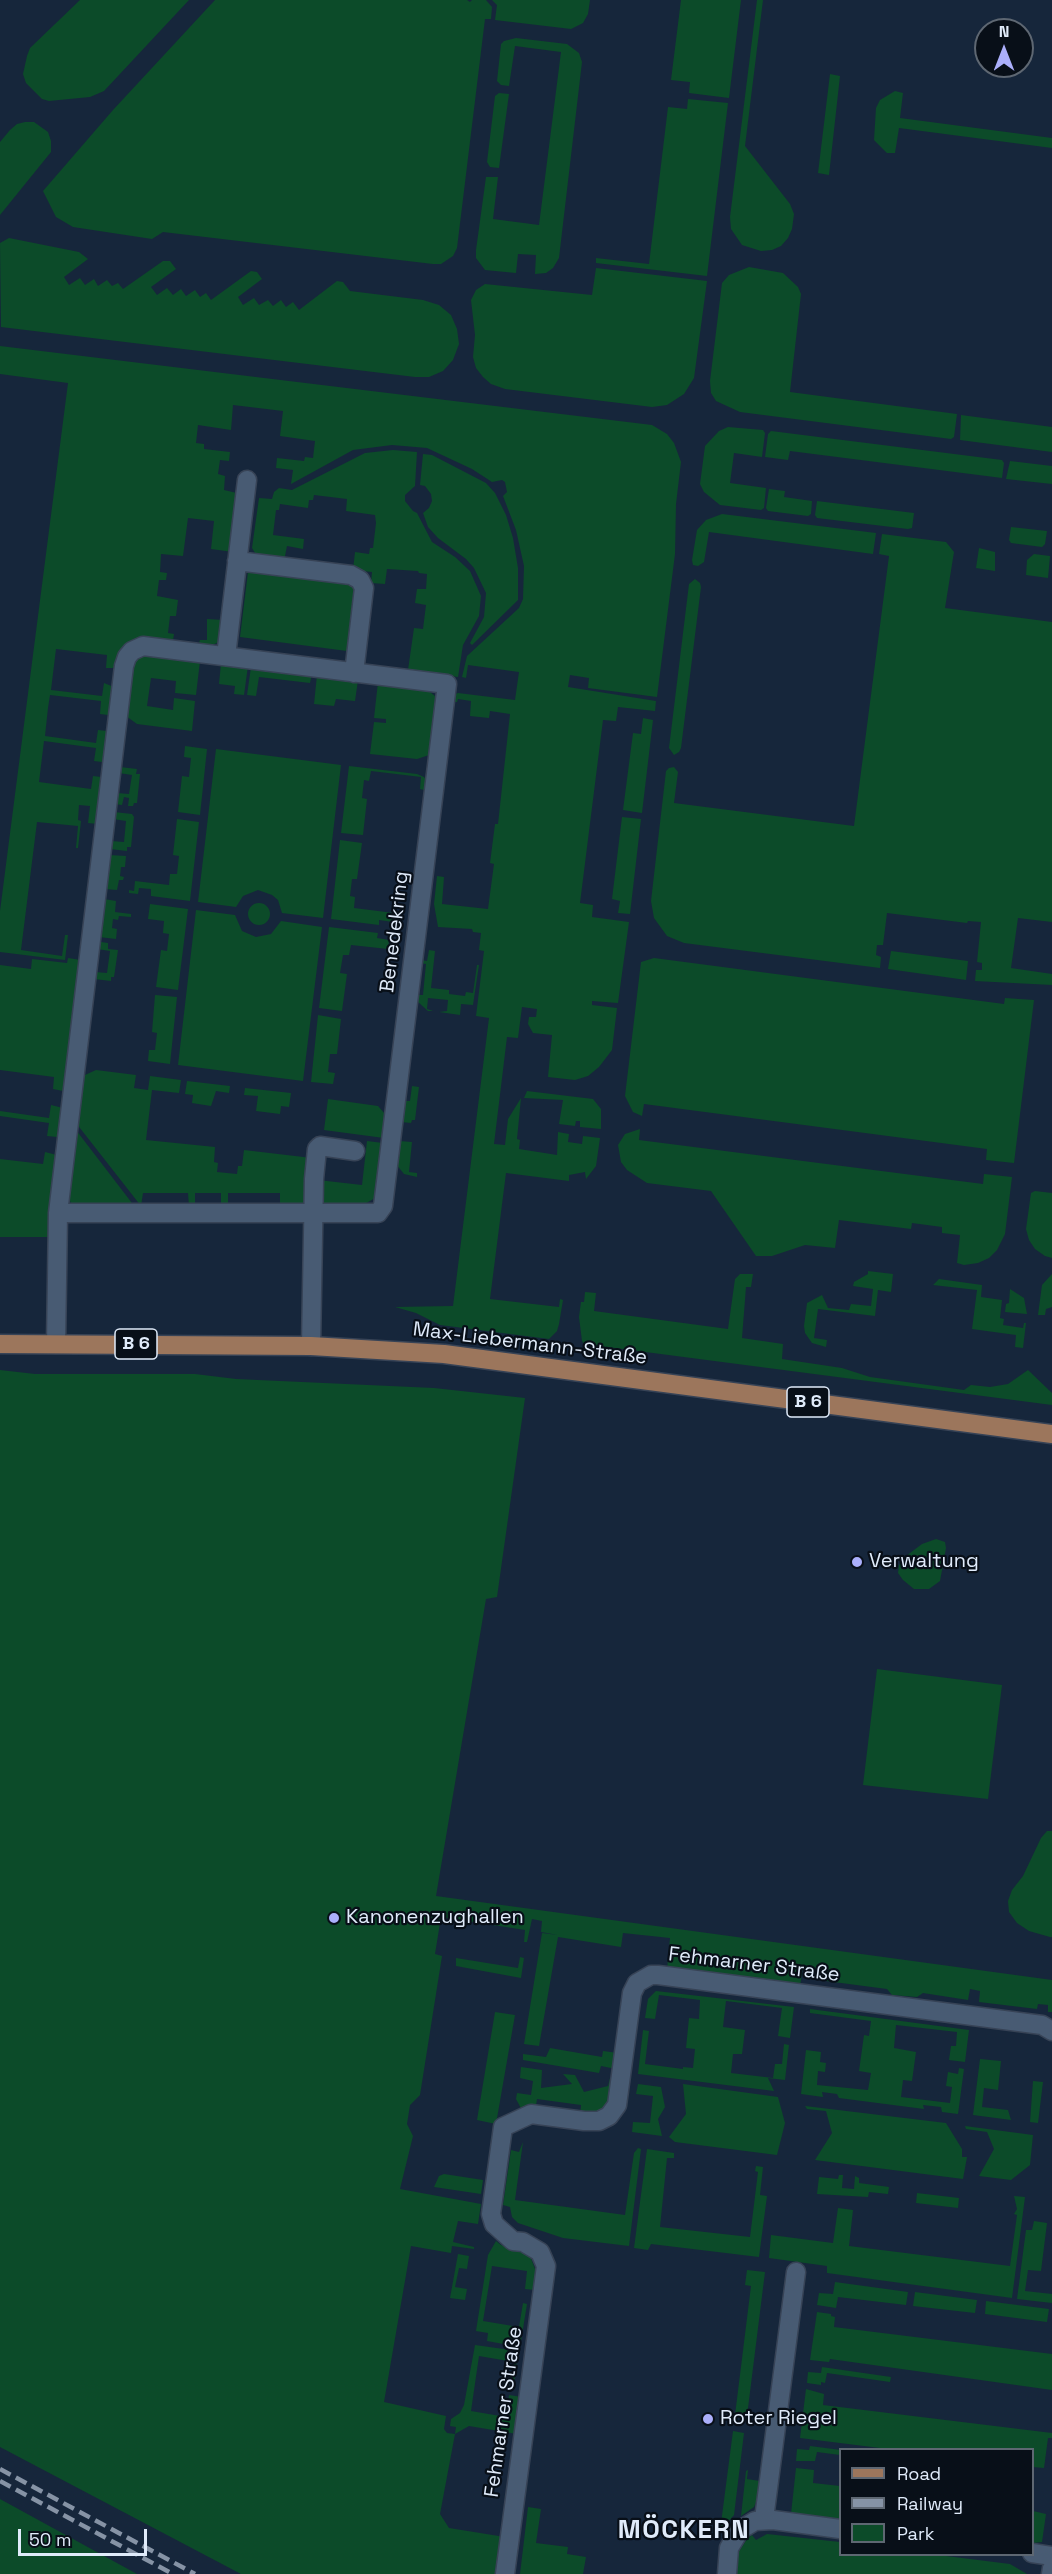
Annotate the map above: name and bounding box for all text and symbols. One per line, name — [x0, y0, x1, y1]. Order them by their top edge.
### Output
north arrow — [974, 18, 1034, 78]
text: N — [999, 21, 1009, 42]
street label: Benedekring — [376, 870, 414, 994]
street label: Max-Liebermann-Straße — [412, 1318, 648, 1370]
road number: B 6 — [115, 1329, 157, 1359]
road number: B 6 — [787, 1387, 829, 1417]
place label: Verwaltung — [869, 1550, 979, 1574]
marker: Verwaltung — [850, 1555, 864, 1569]
place label: Kanonenzughallen — [346, 1906, 524, 1930]
marker: Kanonenzughallen — [327, 1911, 341, 1925]
street label: Fehmarner Straße — [667, 1943, 841, 1987]
street label: Fehmarner Straße — [480, 2325, 528, 2499]
place label: Roter Riegel — [720, 2407, 837, 2431]
marker: Roter Riegel — [701, 2412, 715, 2426]
legend — [839, 2448, 1034, 2556]
text: Road — [897, 2462, 941, 2485]
text: Railway — [897, 2492, 963, 2515]
district label: MÖCKERN — [618, 2515, 750, 2547]
scale bar — [21, 2517, 150, 2555]
text: Park — [897, 2522, 934, 2545]
text: 50 m — [29, 2528, 71, 2551]

